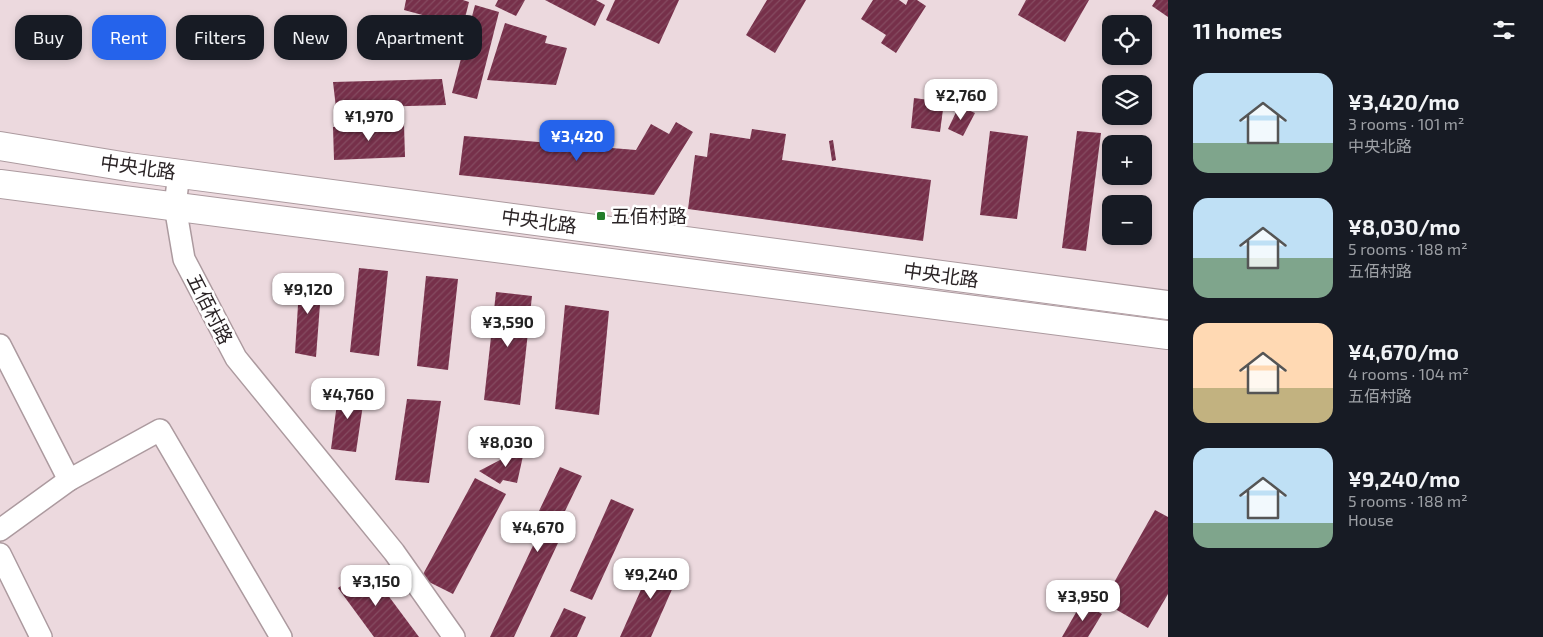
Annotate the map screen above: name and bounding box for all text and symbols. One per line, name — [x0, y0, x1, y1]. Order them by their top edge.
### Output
chip: Buy — [15, 15, 82, 60]
chip: Rent — [92, 15, 166, 60]
chip: Filters — [176, 15, 264, 60]
chip: New — [274, 15, 347, 60]
chip: Apartment — [357, 15, 482, 60]
map controls — [1102, 15, 1152, 245]
button: locate — [1102, 15, 1152, 65]
icon: filters — [1490, 16, 1518, 44]
text: 11 homes — [1193, 18, 1282, 43]
button: layers — [1102, 75, 1152, 125]
pin: ¥2,760 — [920, 78, 1002, 121]
text: ¥2,760 — [935, 85, 987, 104]
text: ¥3,420/mo — [1348, 89, 1460, 114]
icon: home — [1233, 93, 1293, 153]
pin: ¥1,970 — [328, 100, 410, 142]
text: ¥1,970 — [344, 106, 394, 125]
text: 3 rooms · 101 m² — [1348, 114, 1465, 133]
pin: ¥3,420 — [536, 120, 618, 162]
text: ¥3,420 — [550, 126, 604, 145]
button: + — [1102, 135, 1152, 185]
text: 中央北路 — [1348, 136, 1412, 155]
street label: 中央北路 — [99, 150, 177, 183]
button: − — [1102, 195, 1152, 245]
street label: 中央北路 — [500, 204, 578, 237]
place label: 五佰村路 — [611, 204, 687, 227]
marker: 五佰村路 — [595, 210, 607, 222]
text: ¥8,030/mo — [1348, 214, 1460, 239]
icon: home — [1233, 218, 1293, 278]
text: 5 rooms · 188 m² — [1348, 239, 1468, 258]
street label: 中央北路 — [902, 258, 980, 291]
text: 五佰村路 — [1348, 261, 1412, 280]
street label: 五佰村路 — [183, 270, 238, 348]
pin: ¥9,120 — [267, 272, 349, 315]
text: ¥9,120 — [283, 279, 333, 298]
pin: ¥3,590 — [467, 306, 549, 348]
text: ¥3,590 — [482, 312, 534, 331]
text: ¥4,670/mo — [1348, 339, 1459, 364]
icon: home — [1233, 343, 1293, 403]
text: 4 rooms · 104 m² — [1348, 364, 1469, 383]
pin: ¥4,760 — [307, 378, 389, 420]
text: ¥4,760 — [322, 384, 374, 403]
text: 五佰村路 — [1348, 386, 1412, 405]
pin: ¥8,030 — [465, 426, 547, 468]
text: ¥8,030 — [479, 432, 533, 451]
text: ¥9,240/mo — [1348, 466, 1460, 491]
icon: home — [1233, 468, 1293, 528]
text: 5 rooms · 188 m² — [1348, 491, 1468, 510]
pin: ¥4,670 — [497, 510, 579, 553]
text: House — [1348, 510, 1394, 529]
text: ¥4,670 — [512, 517, 564, 536]
pin: ¥9,240 — [610, 558, 692, 600]
pin: ¥3,150 — [335, 564, 417, 607]
text: ¥9,240 — [624, 564, 678, 583]
text: ¥3,150 — [352, 571, 400, 590]
pin: ¥3,950 — [1042, 580, 1124, 622]
text: ¥3,950 — [1057, 586, 1109, 605]

